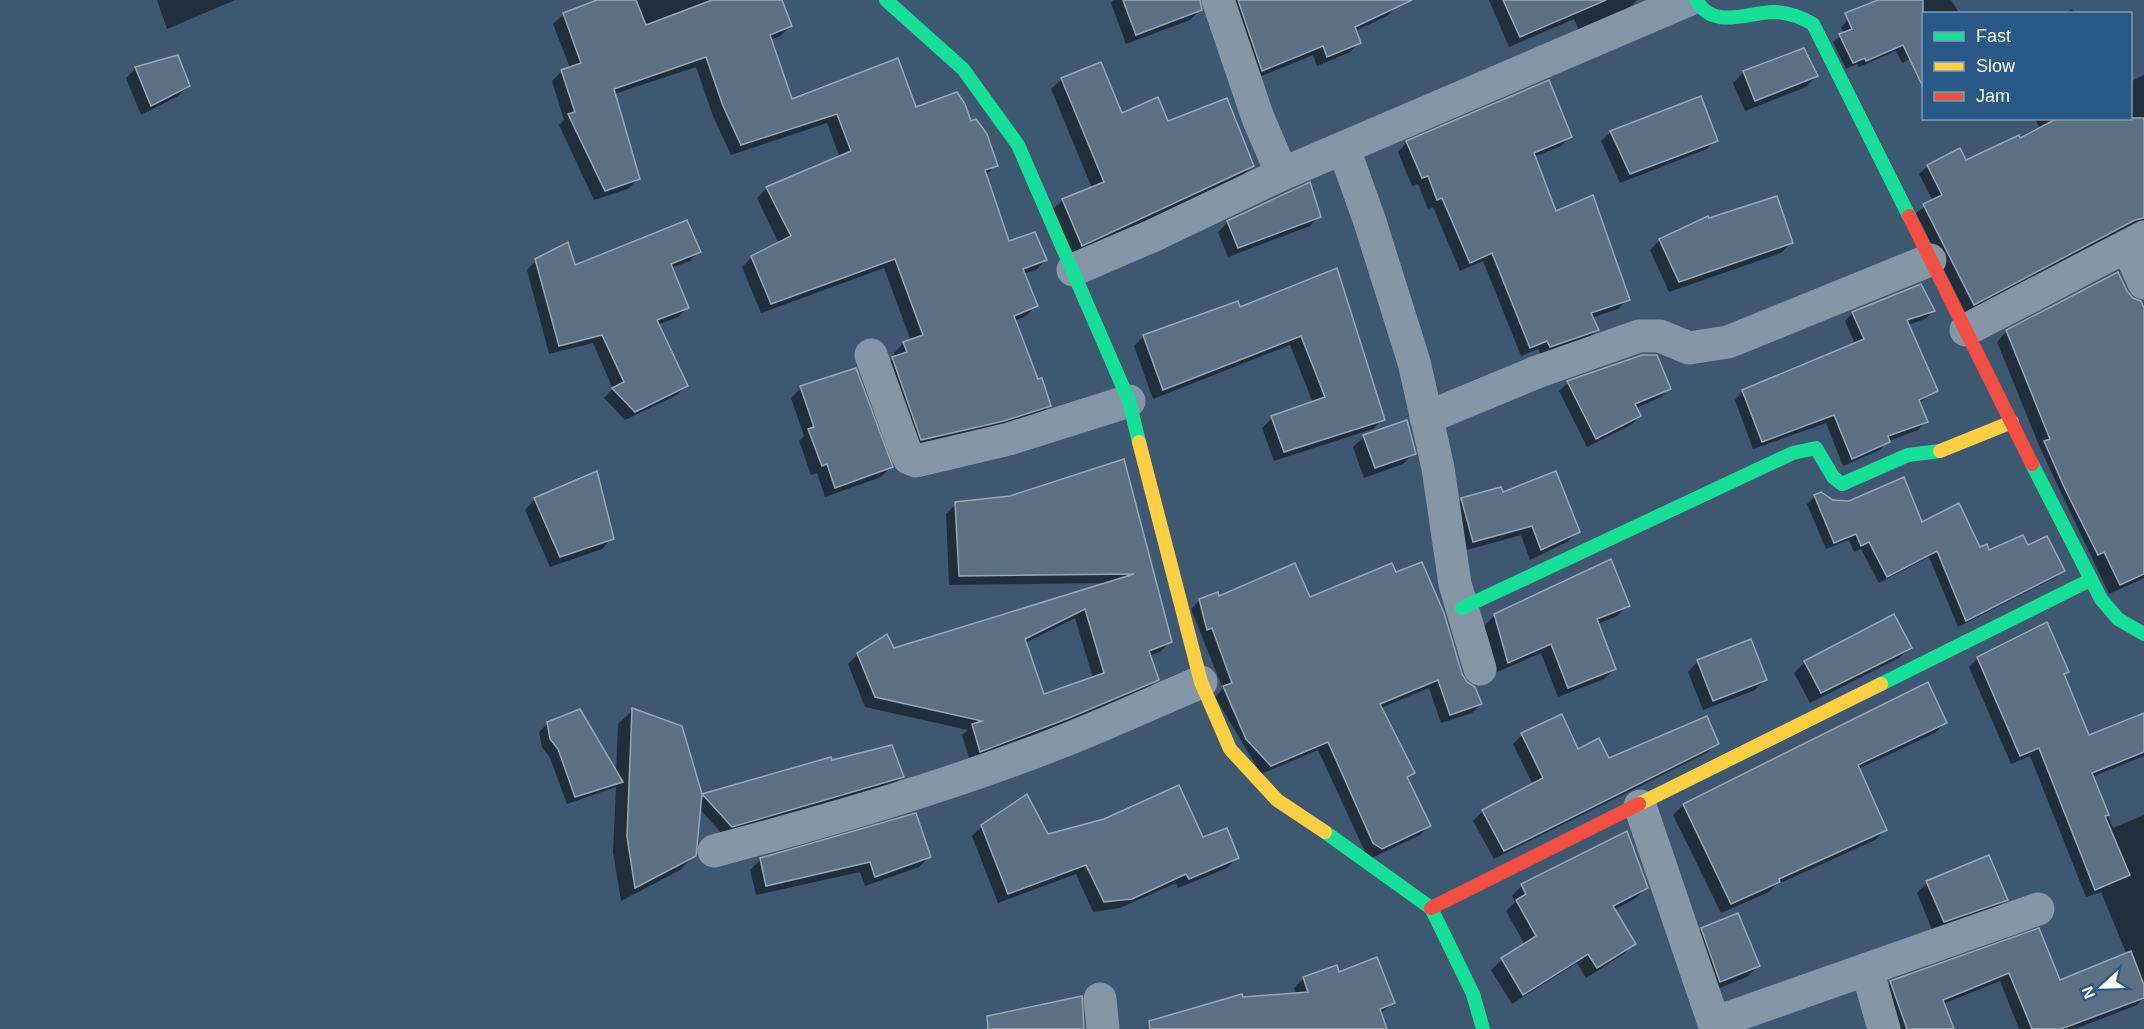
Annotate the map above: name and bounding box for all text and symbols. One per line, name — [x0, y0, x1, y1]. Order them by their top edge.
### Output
legend — [1922, 12, 2132, 120]
text: Fast — [1976, 26, 2011, 46]
text: Slow — [1976, 56, 2016, 76]
text: Jam — [1976, 86, 2010, 106]
north arrow — [2072, 957, 2132, 1017]
text: N — [2079, 984, 2099, 1001]

